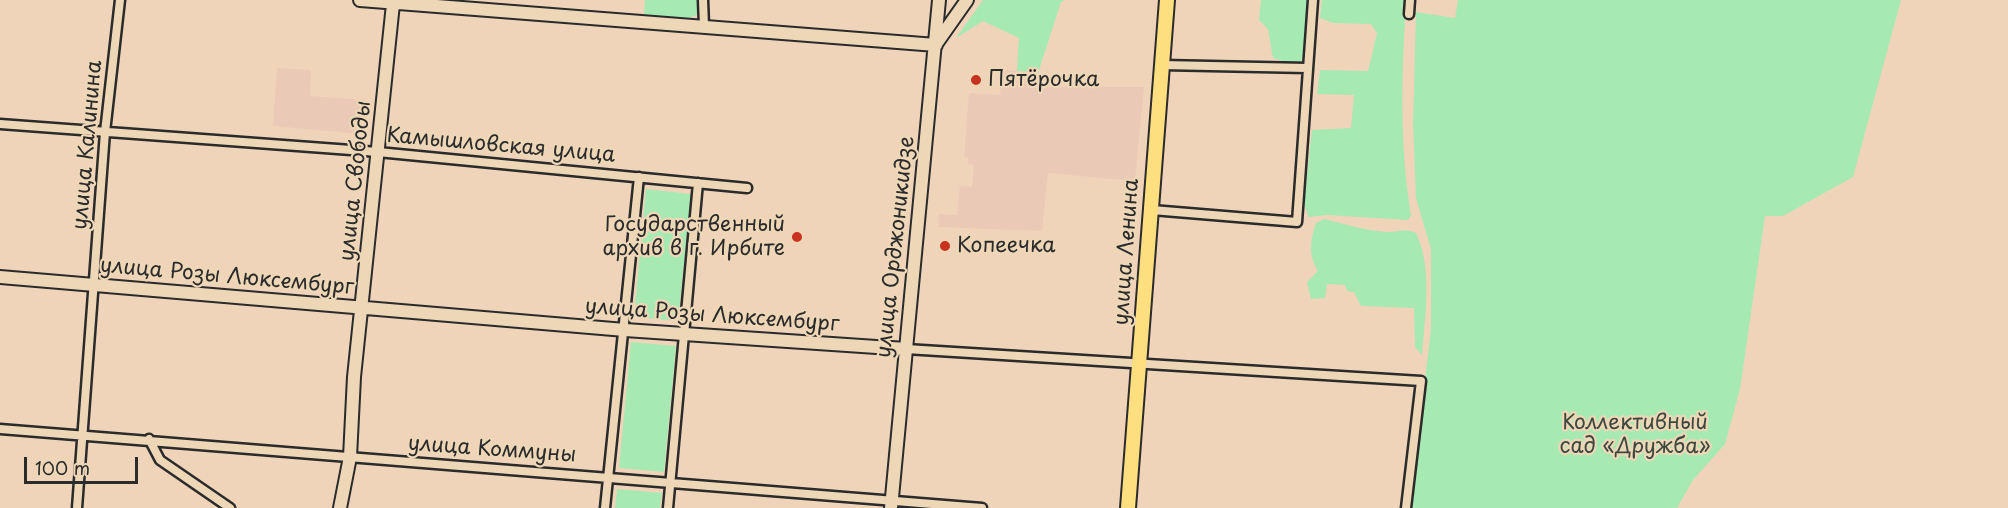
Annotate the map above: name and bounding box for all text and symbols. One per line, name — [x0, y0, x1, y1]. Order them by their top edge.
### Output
street label: улица Калинина — [68, 59, 108, 231]
place label: Пятёрочка — [988, 67, 1099, 93]
marker: Пятёрочка — [969, 73, 983, 87]
street label: улица Свободы — [335, 100, 377, 262]
street label: Камышловская улица — [386, 123, 616, 169]
street label: улица Орджоникидзе — [872, 135, 920, 359]
street label: улица Ленина — [1109, 178, 1145, 326]
place label: Государственный архив в г. Ирбите — [602, 212, 785, 262]
marker: Государственный архив в г. Ирбите — [790, 230, 804, 244]
place label: Копеечка — [957, 233, 1056, 259]
marker: Копеечка — [938, 239, 952, 253]
street label: улица Розы Люксембург — [99, 253, 355, 301]
street label: улица Розы Люксембург — [584, 295, 840, 337]
park label: Коллективный сад «Дружба» — [1560, 410, 1710, 460]
street label: улица Коммуны — [407, 432, 577, 468]
scale bar — [27, 445, 141, 483]
text: 100 m — [35, 454, 90, 481]

